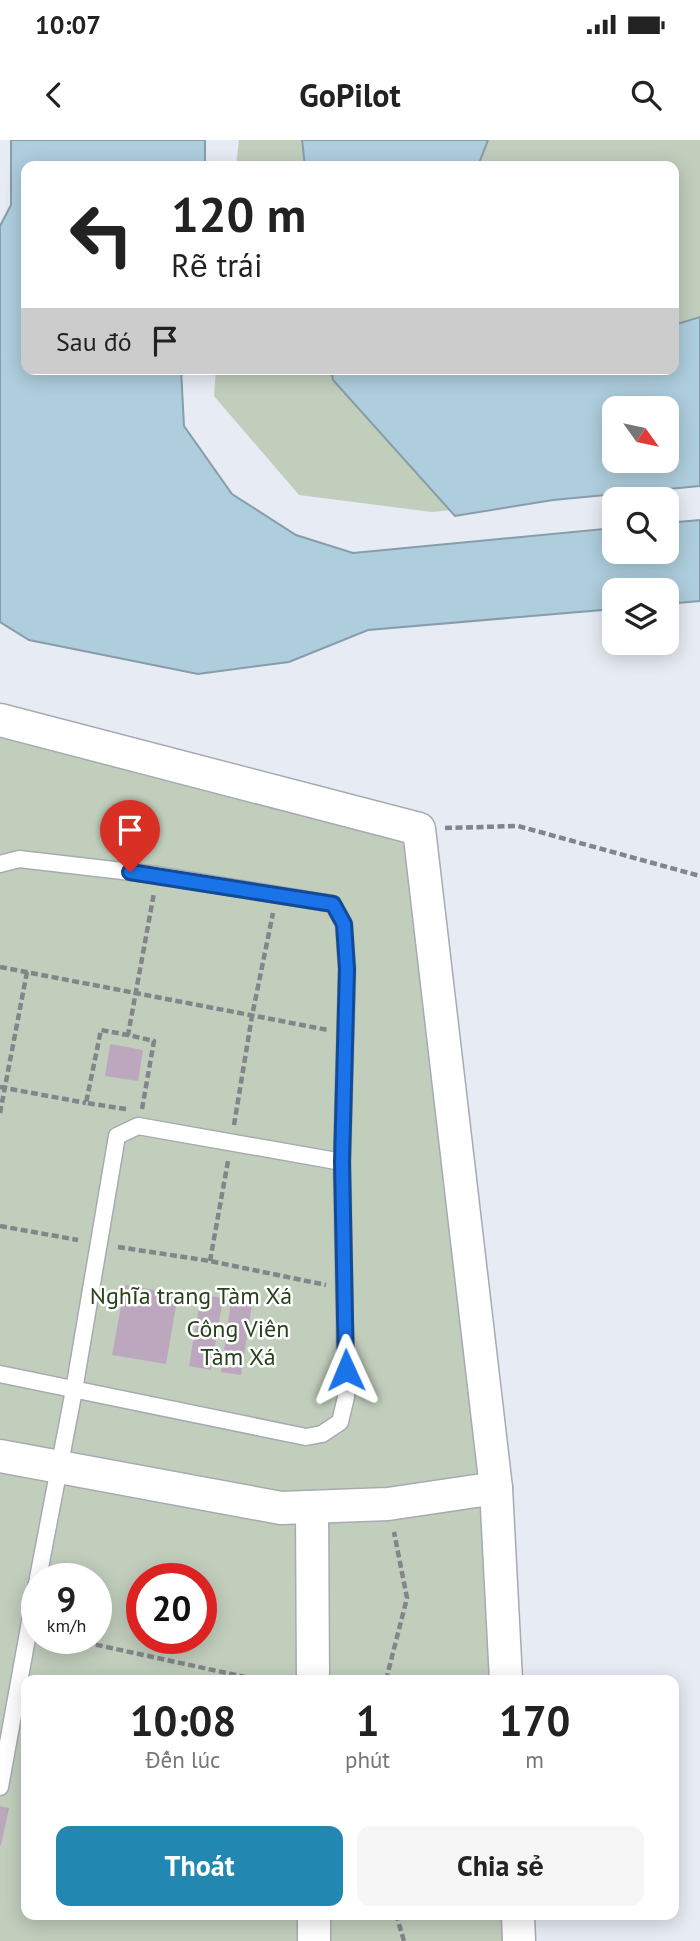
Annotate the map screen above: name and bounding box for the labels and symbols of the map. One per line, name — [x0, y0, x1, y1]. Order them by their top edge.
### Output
north arrow — [602, 396, 679, 472]
pin — [100, 800, 160, 872]
park label: Nghĩa trang Tàm Xá — [90, 1280, 292, 1311]
park label: Công Viên Tàm Xá — [187, 1313, 289, 1372]
position arrow — [309, 1333, 383, 1407]
speed limit sign: 20 — [126, 1563, 217, 1654]

